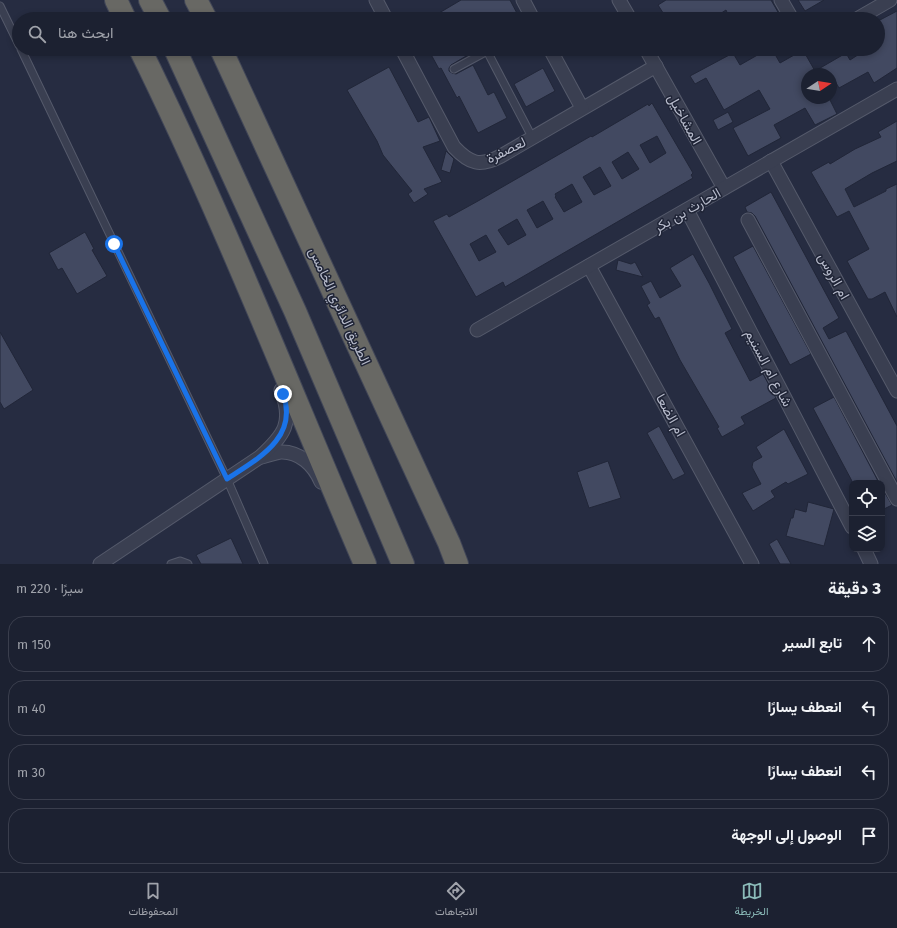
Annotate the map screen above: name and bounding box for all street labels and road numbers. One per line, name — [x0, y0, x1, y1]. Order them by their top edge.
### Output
street label: المشاخيل — [664, 91, 705, 147]
street label: لعصفرة — [484, 134, 529, 167]
street label: الحارث بن بكر — [650, 184, 724, 237]
street label: الطريق الدائري الخامس — [302, 245, 374, 369]
street label: ام الروس — [814, 250, 853, 302]
street label: شارع ام السنيم — [739, 327, 796, 411]
street label: ام الضعا — [652, 391, 689, 440]

